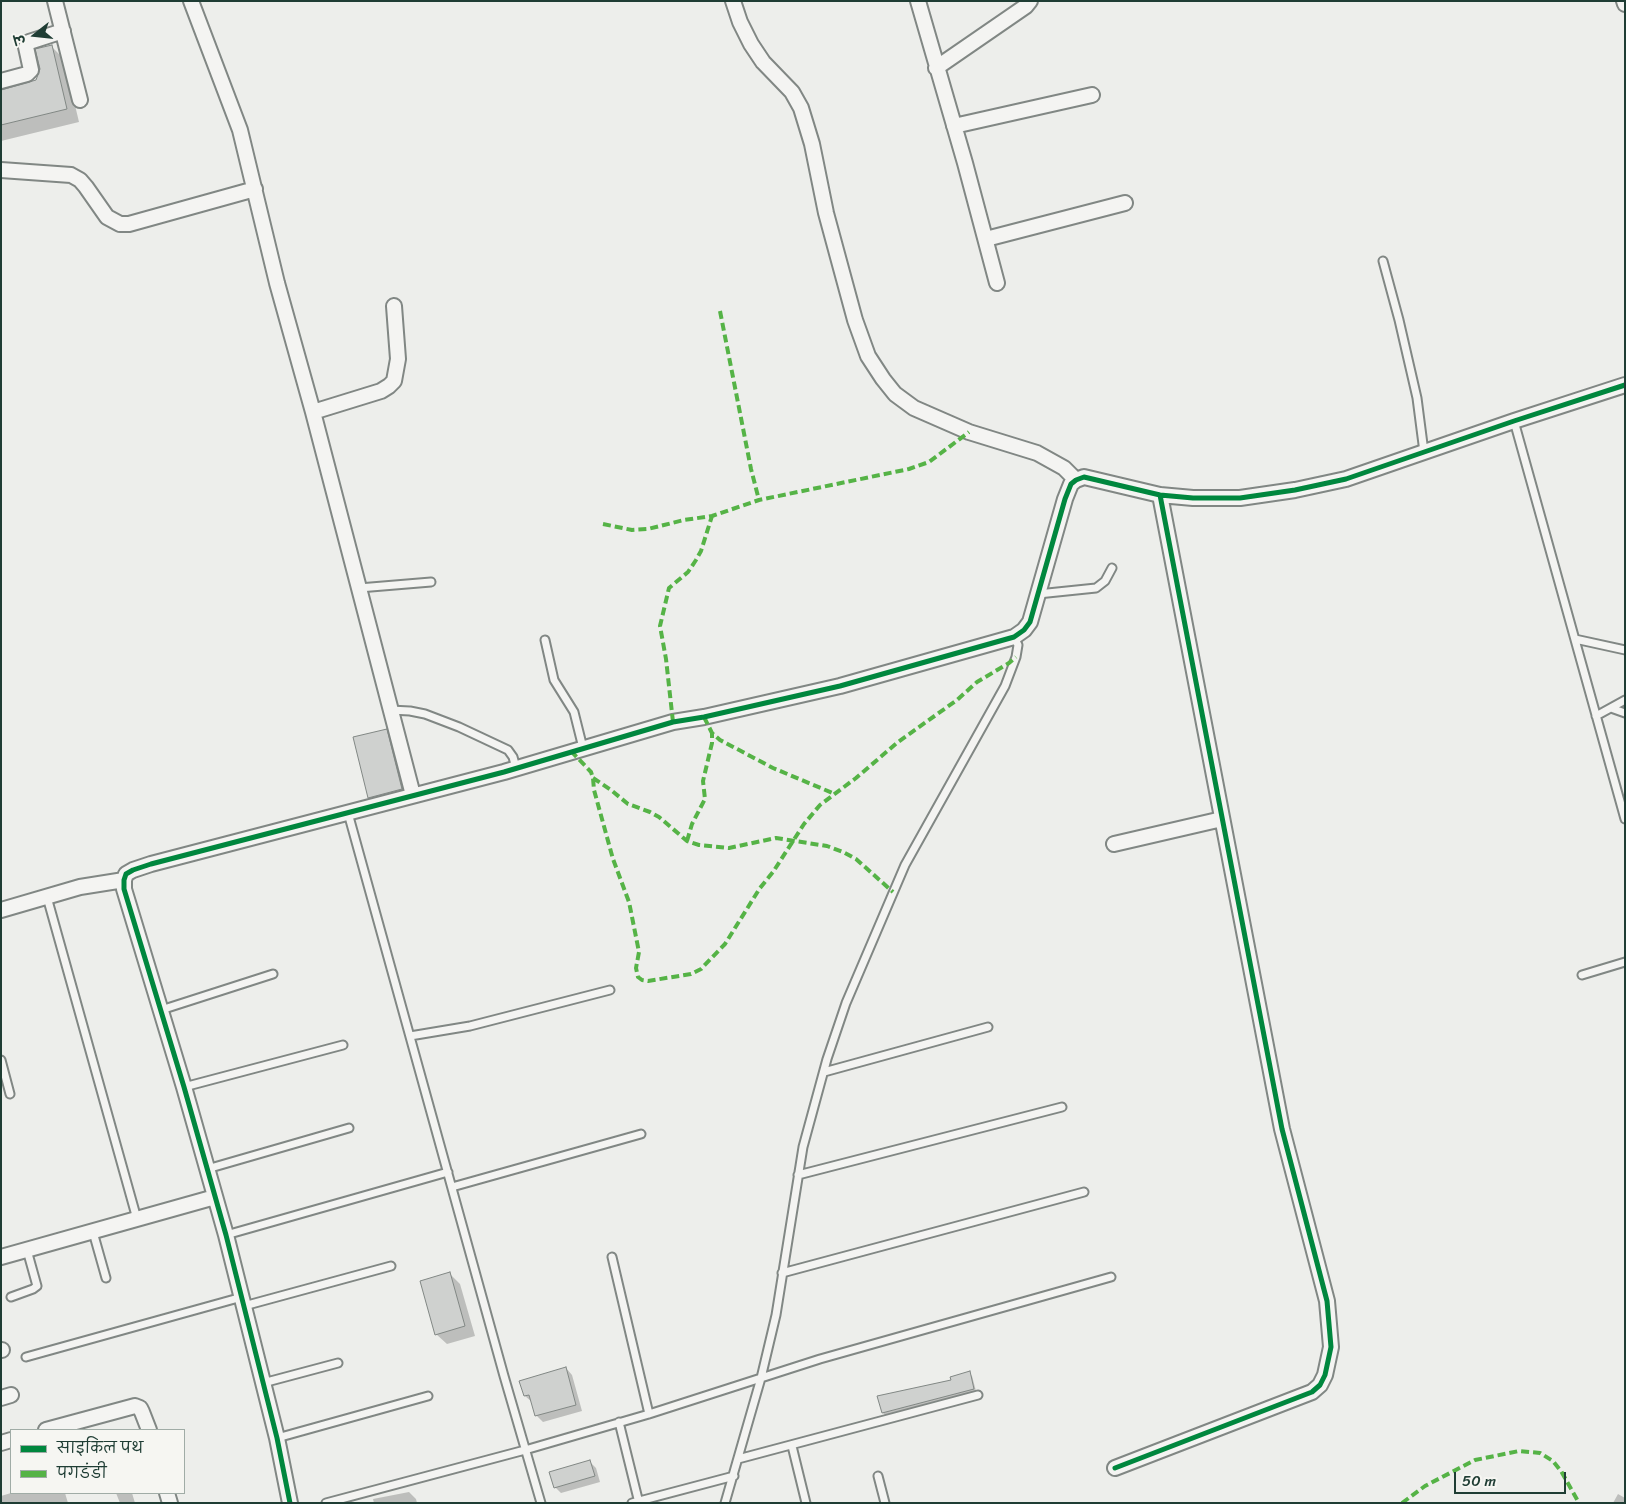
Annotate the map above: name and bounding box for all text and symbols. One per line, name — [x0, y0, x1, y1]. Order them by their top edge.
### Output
north arrow — [10, 10, 60, 60]
text: उ — [7, 31, 33, 47]
legend — [10, 1429, 185, 1494]
text: साइकिल पथ — [57, 1435, 143, 1461]
text: पगडंडी — [57, 1460, 107, 1486]
scale bar — [1456, 1462, 1568, 1494]
text: 50 m — [1462, 1468, 1496, 1494]

